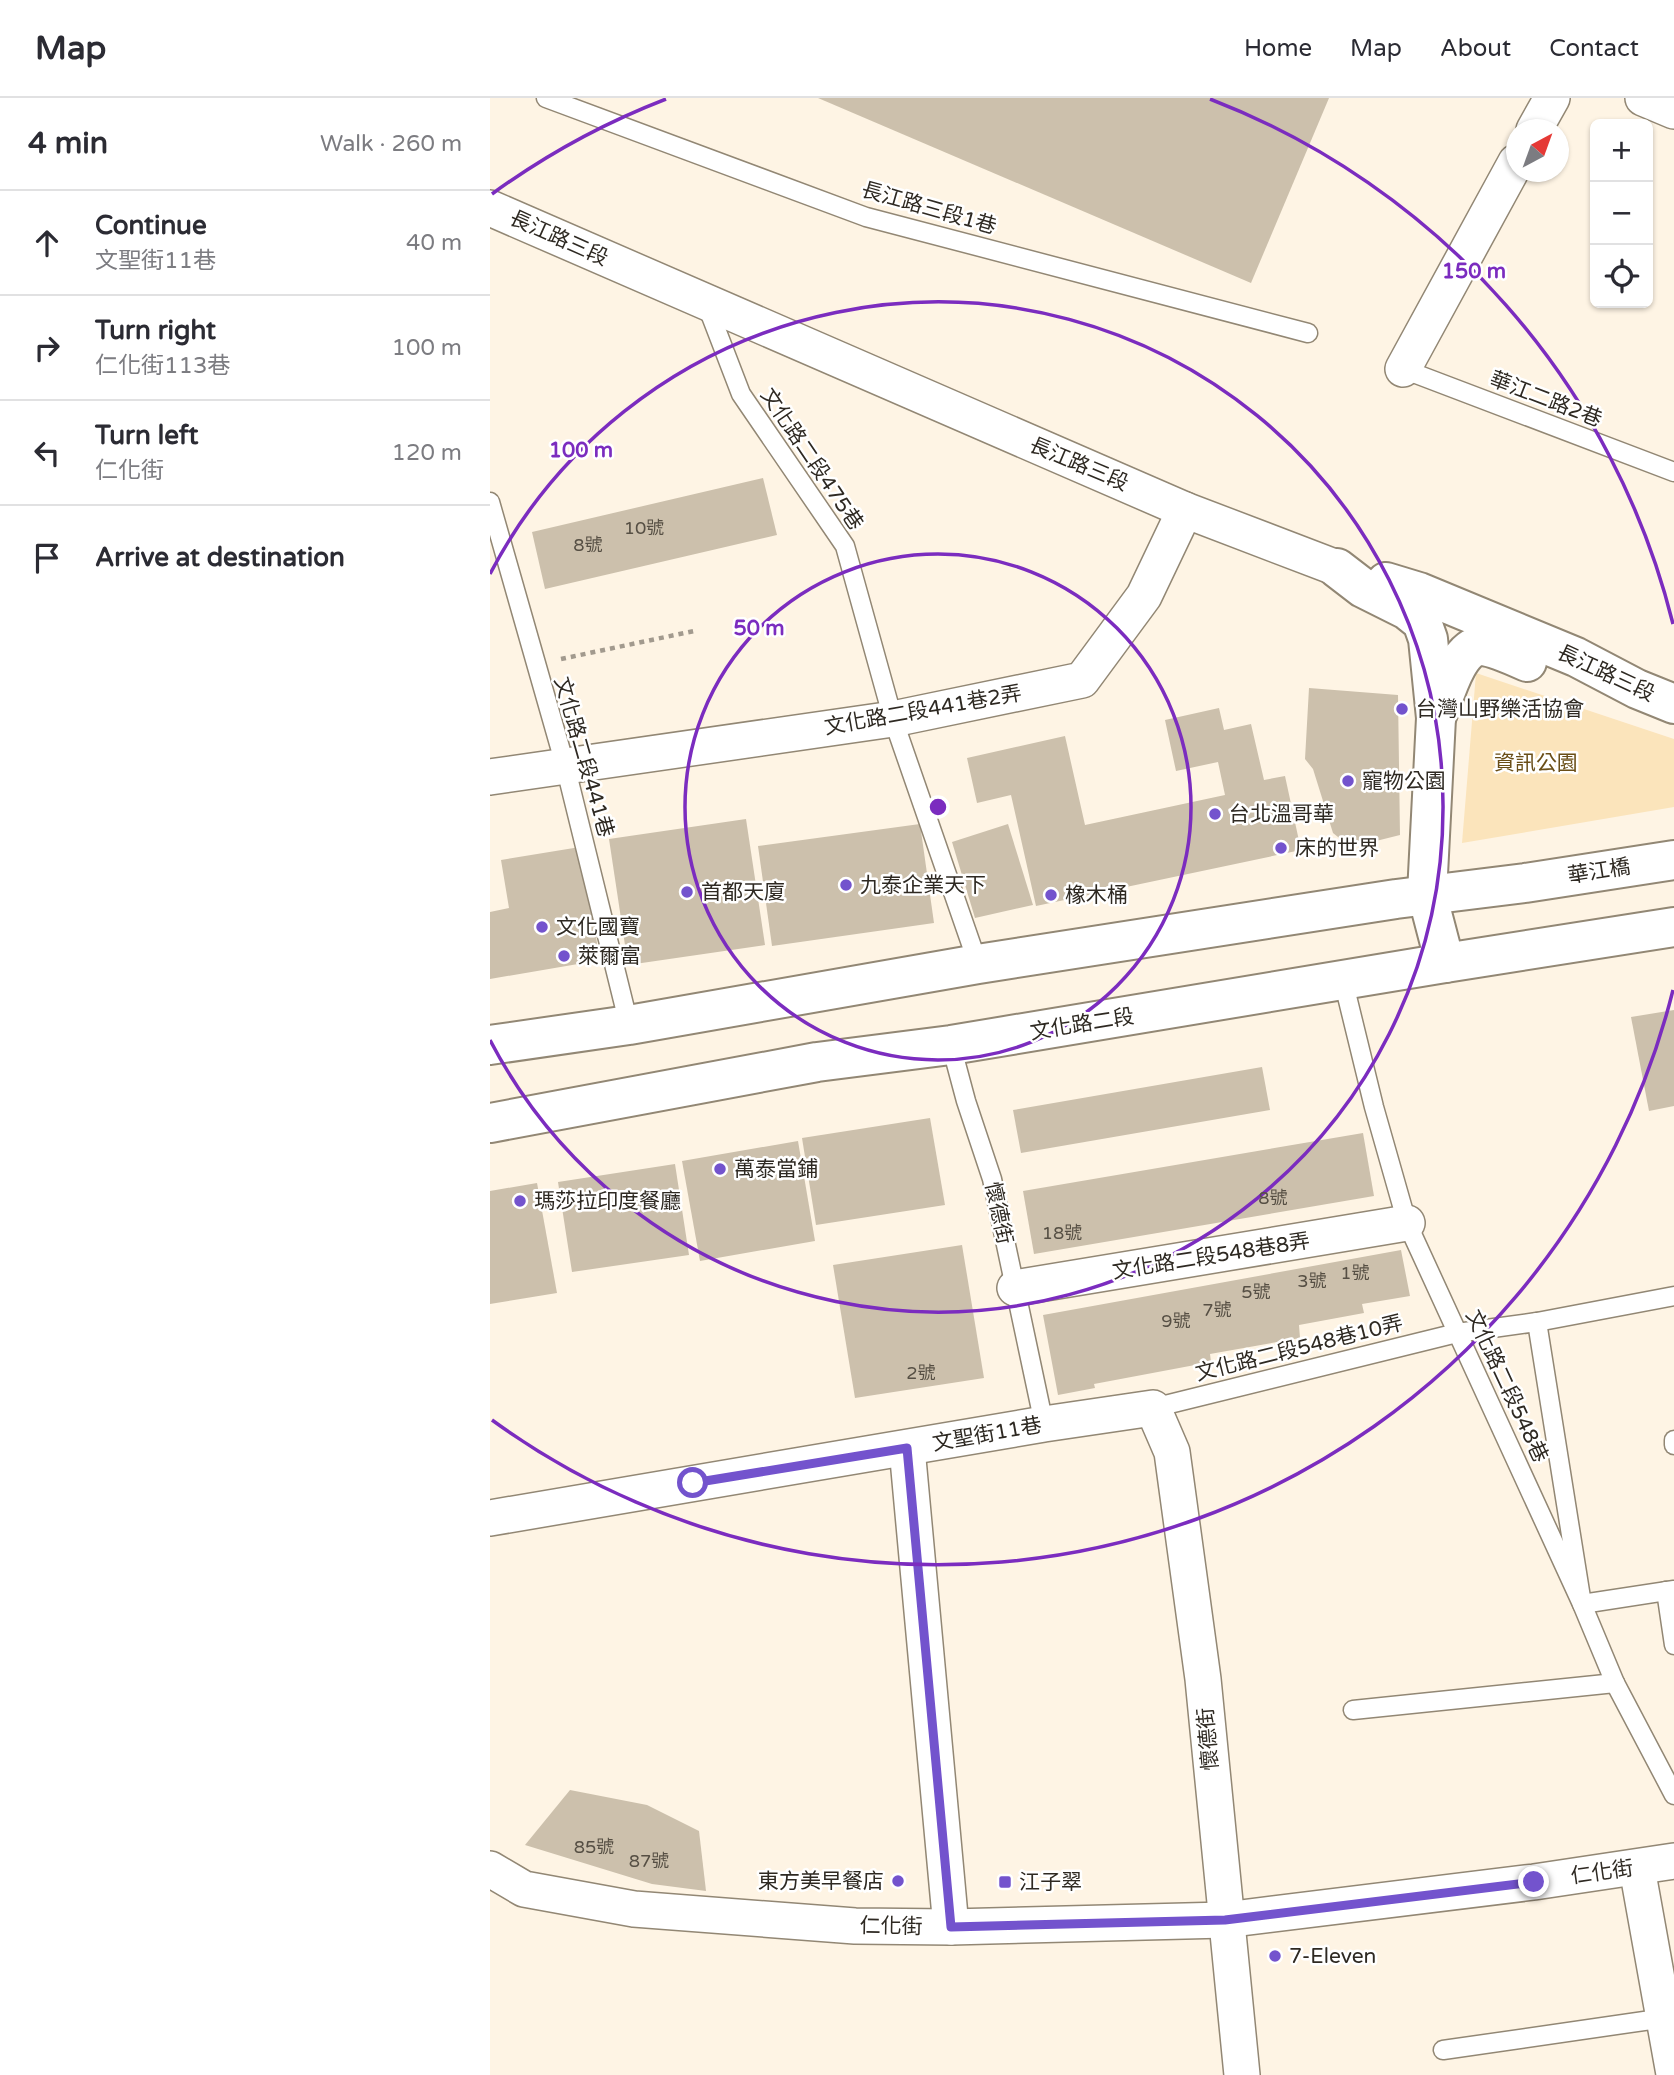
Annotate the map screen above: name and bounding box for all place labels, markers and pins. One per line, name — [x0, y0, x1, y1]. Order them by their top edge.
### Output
place label: 台灣山野樂活協會 — [1416, 697, 1584, 722]
marker: 台灣山野樂活協會 — [1394, 701, 1410, 717]
place label: 寵物公園 — [1362, 769, 1446, 794]
marker: 寵物公園 — [1340, 773, 1356, 789]
centre of rings — [926, 795, 950, 819]
place label: 台北溫哥華 — [1229, 802, 1334, 827]
marker: 台北溫哥華 — [1207, 806, 1223, 822]
place label: 床的世界 — [1295, 836, 1379, 861]
marker: 床的世界 — [1273, 840, 1289, 856]
place label: 九泰企業天下 — [860, 873, 986, 898]
marker: 九泰企業天下 — [838, 877, 854, 893]
place label: 首都天廈 — [701, 880, 785, 905]
place label: 橡木桶 — [1065, 883, 1128, 908]
marker: 首都天廈 — [679, 884, 695, 900]
marker: 橡木桶 — [1043, 887, 1059, 903]
place label: 文化國寶 — [556, 915, 640, 940]
marker: 文化國寶 — [534, 919, 550, 935]
place label: 萊爾富 — [578, 944, 641, 969]
marker: 萊爾富 — [556, 948, 572, 964]
place label: 萬泰當鋪 — [734, 1157, 818, 1182]
marker: 萬泰當鋪 — [712, 1161, 728, 1177]
place label: 瑪莎拉印度餐廳 — [534, 1189, 681, 1214]
marker: 瑪莎拉印度餐廳 — [512, 1193, 528, 1209]
place label: 東方美早餐店 — [758, 1869, 884, 1894]
place label: 江子翠 — [1019, 1870, 1082, 1895]
marker: 東方美早餐店 — [890, 1873, 906, 1889]
marker: 江子翠 — [997, 1874, 1013, 1890]
place label: 7-Eleven — [1289, 1944, 1376, 1969]
marker: 7-Eleven — [1267, 1948, 1283, 1964]

